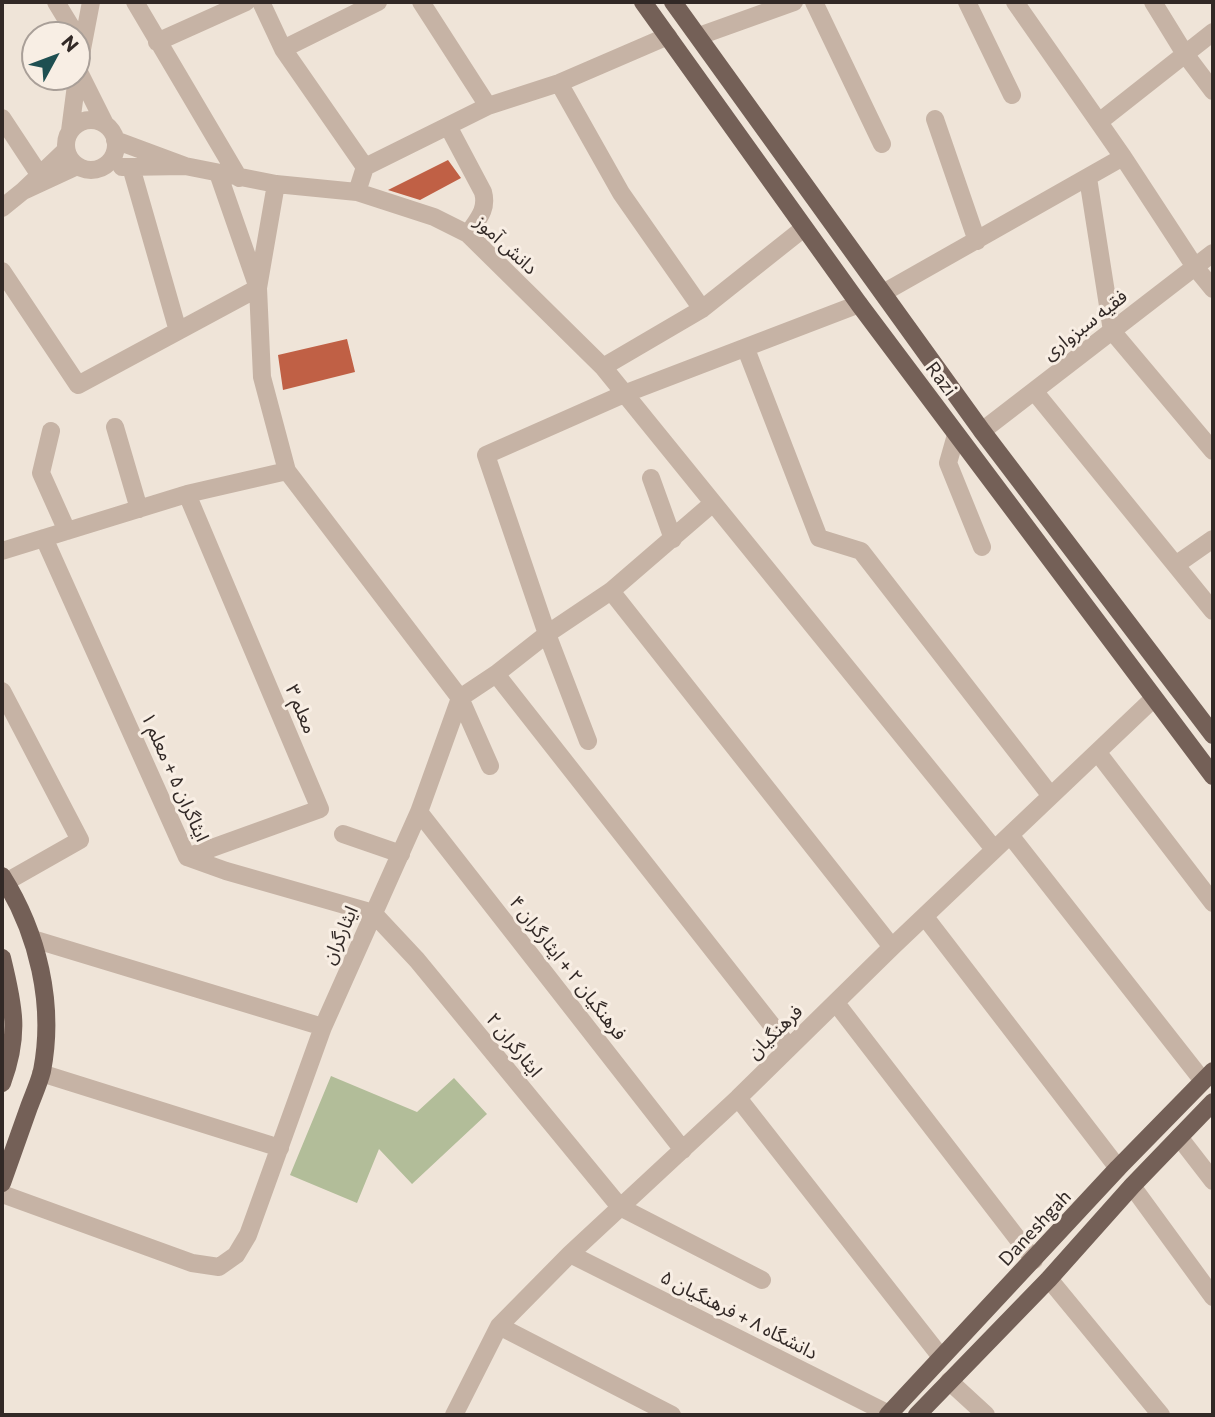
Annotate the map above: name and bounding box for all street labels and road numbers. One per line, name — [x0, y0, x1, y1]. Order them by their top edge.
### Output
street label: دانش آموز — [470, 210, 542, 280]
street label: فقیه سبزواری — [1038, 285, 1132, 365]
street label: Razi — [921, 357, 961, 401]
street label: معلم ۳ — [281, 681, 321, 737]
street label: ایثاگران ۵ + معلم ۱ — [136, 709, 214, 845]
street label: فرهنگیان ۲ + ایثارگران ۴ — [505, 891, 631, 1045]
street label: ایثارگران — [317, 902, 363, 968]
street label: فرهنگیان — [743, 1000, 807, 1064]
street label: ایثارگران ۲ — [481, 1008, 547, 1082]
street label: Daneshgah — [994, 1185, 1076, 1271]
street label: دانشگاه ۸ + فرهنگیان ۵ — [657, 1266, 821, 1364]

